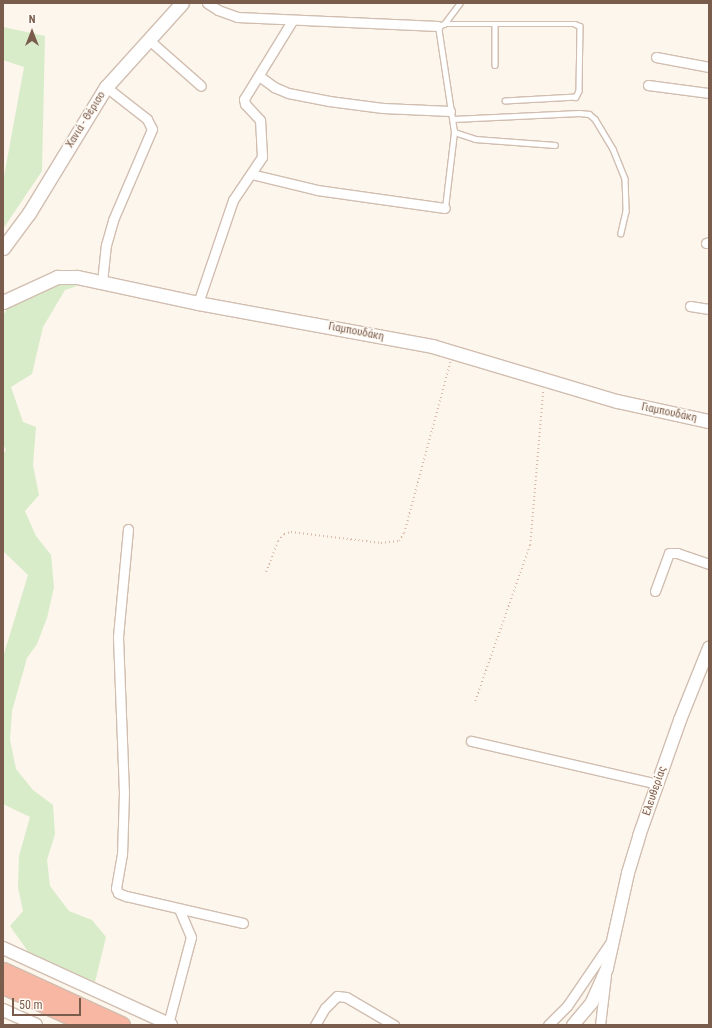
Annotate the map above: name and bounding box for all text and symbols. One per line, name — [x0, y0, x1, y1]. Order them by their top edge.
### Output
north arrow — [12, 12, 52, 52]
text: N — [29, 13, 35, 26]
street label: Χανιά - Θέρισο — [63, 89, 109, 151]
street label: Γιαμπουδάκη — [327, 320, 385, 344]
street label: Γιαμπουδάκη — [640, 401, 698, 425]
street label: Ελευθερίας — [640, 765, 670, 817]
scale bar — [14, 990, 83, 1016]
text: 50 m — [19, 998, 43, 1012]

